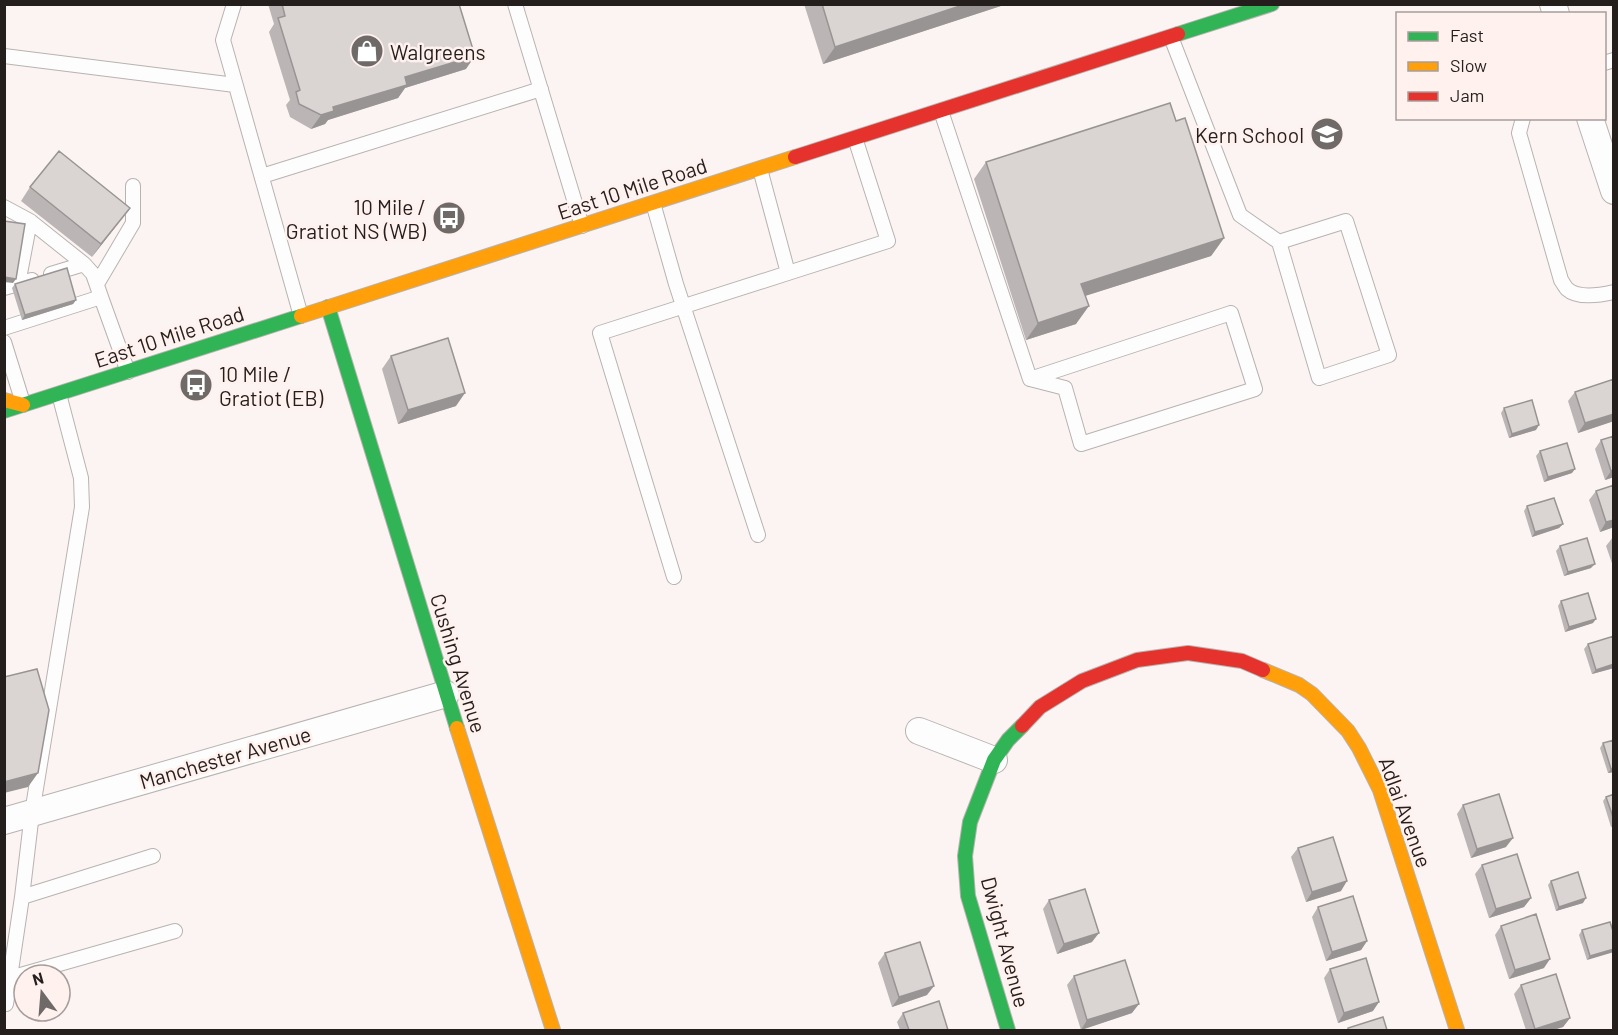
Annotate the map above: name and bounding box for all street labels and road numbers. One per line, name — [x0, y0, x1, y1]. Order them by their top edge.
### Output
street label: East 10 Mile Road — [554, 152, 710, 224]
street label: East 10 Mile Road — [91, 300, 247, 372]
street label: Cushing Avenue — [426, 590, 492, 736]
street label: Manchester Avenue — [136, 721, 314, 793]
street label: Adlai Avenue — [1374, 753, 1438, 871]
street label: Dwight Avenue — [977, 874, 1035, 1010]

